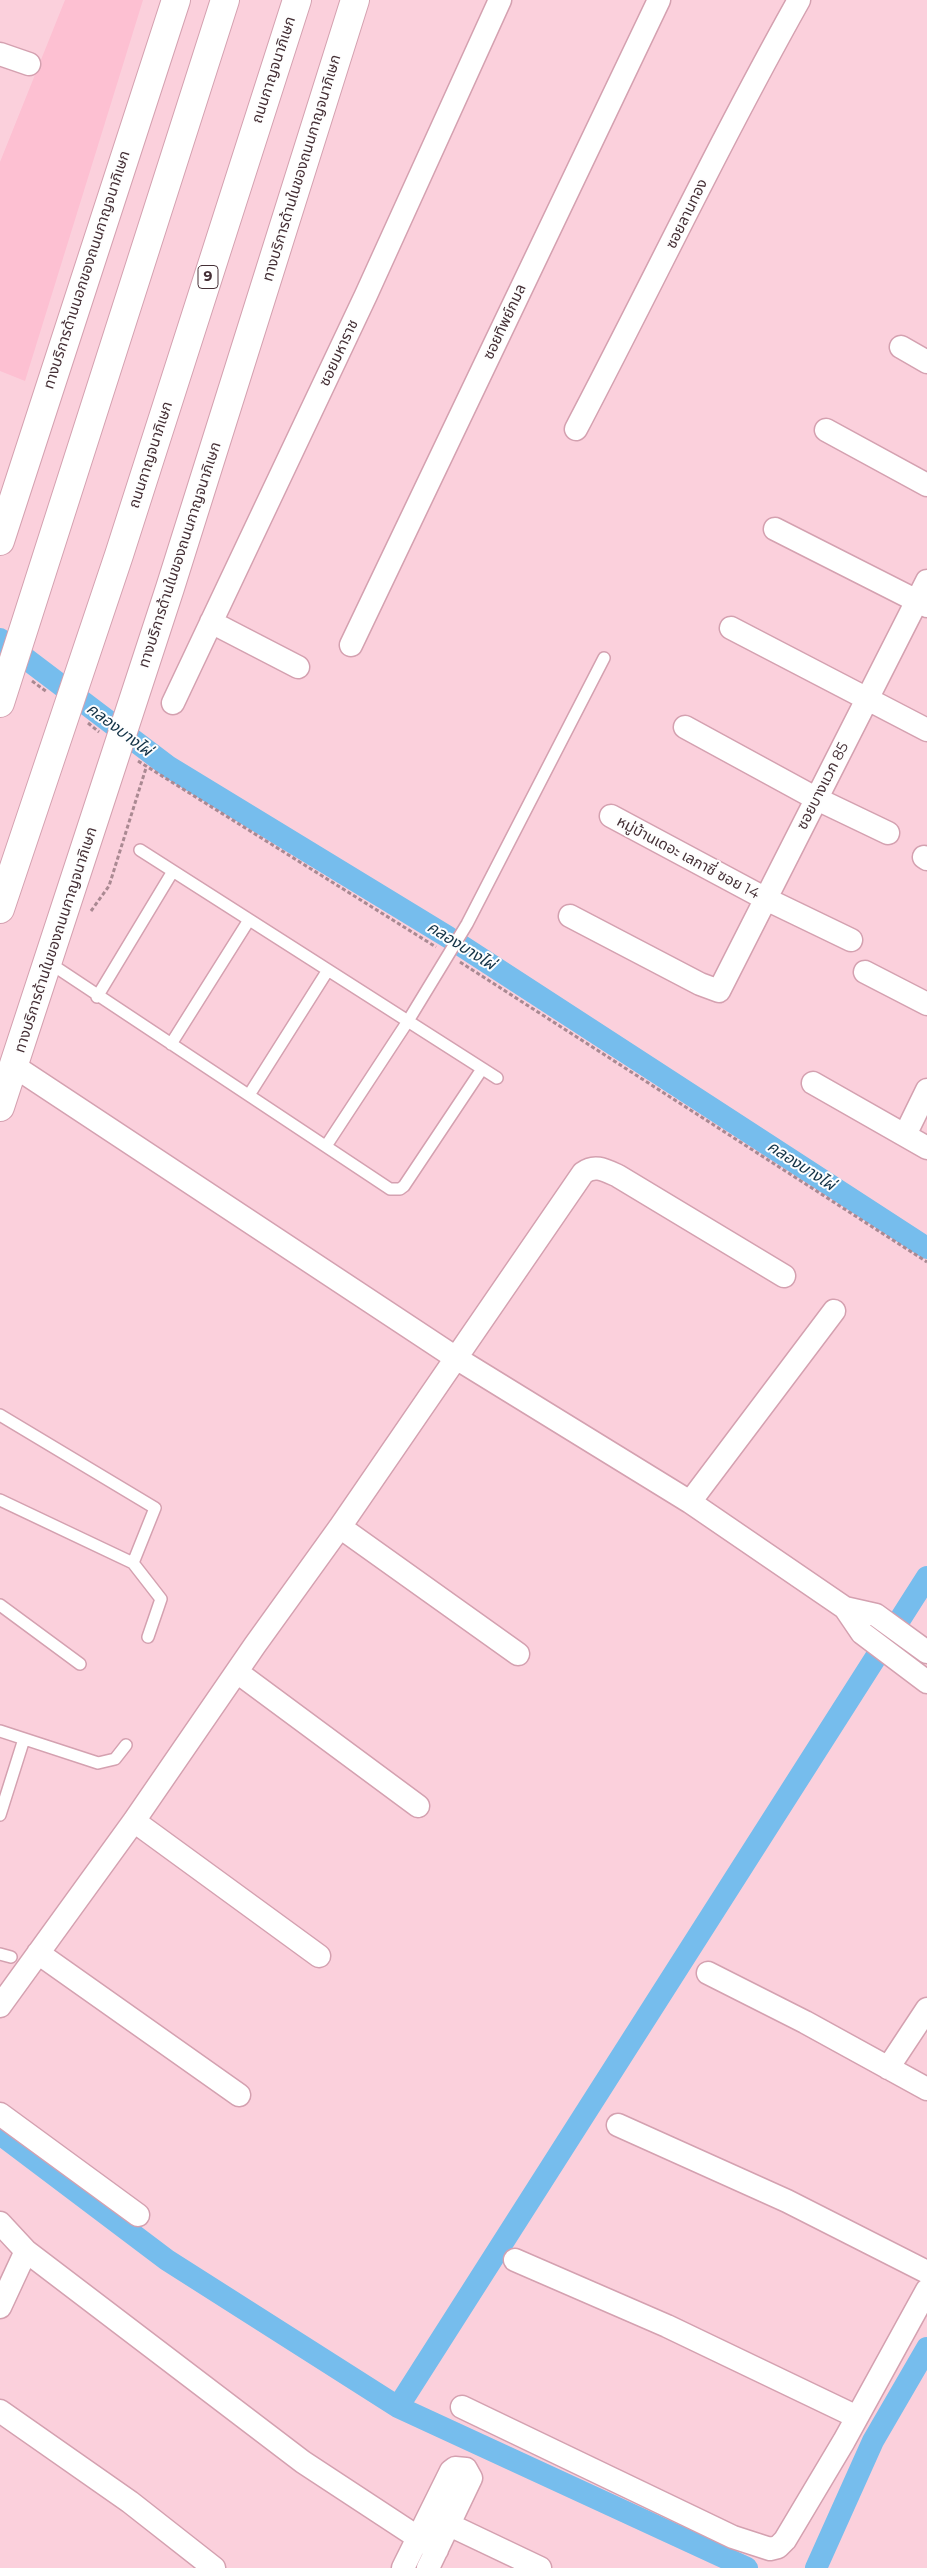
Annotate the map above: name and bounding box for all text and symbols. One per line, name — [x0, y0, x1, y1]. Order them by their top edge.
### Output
street label: ถนนกาญจนาภิเษก — [248, 14, 300, 126]
street label: ทางบริการด้านในของถนนกาญจนาภิเษก — [259, 52, 345, 284]
street label: ทางบริการด้านนอกของถนนกาญจนาภิเษก — [40, 149, 134, 391]
street label: ซอยลานทอง — [662, 176, 712, 252]
road number: 9 — [198, 266, 218, 288]
street label: ซอยทิพย์กมล — [480, 281, 530, 363]
street label: ซอยมหาราช — [316, 317, 362, 389]
street label: ถนนกาญจนาภิเษก — [125, 399, 177, 511]
street label: ทางบริการด้านในของถนนกาญจนาภิเษก — [135, 440, 225, 670]
water label: คลองบางไผ่ — [83, 699, 155, 761]
street label: ซอยบางแวก 85 — [793, 739, 853, 833]
street label: หมู่บ้านเดอะ เลกาซี่ ซอย 14 — [614, 813, 762, 903]
street label: ทางบริการด้านในของถนนกาญจนาภิเษก — [11, 825, 101, 1055]
water label: คลองบางไผ่ — [423, 918, 499, 974]
water label: คลองบางไผ่ — [764, 1137, 838, 1195]

